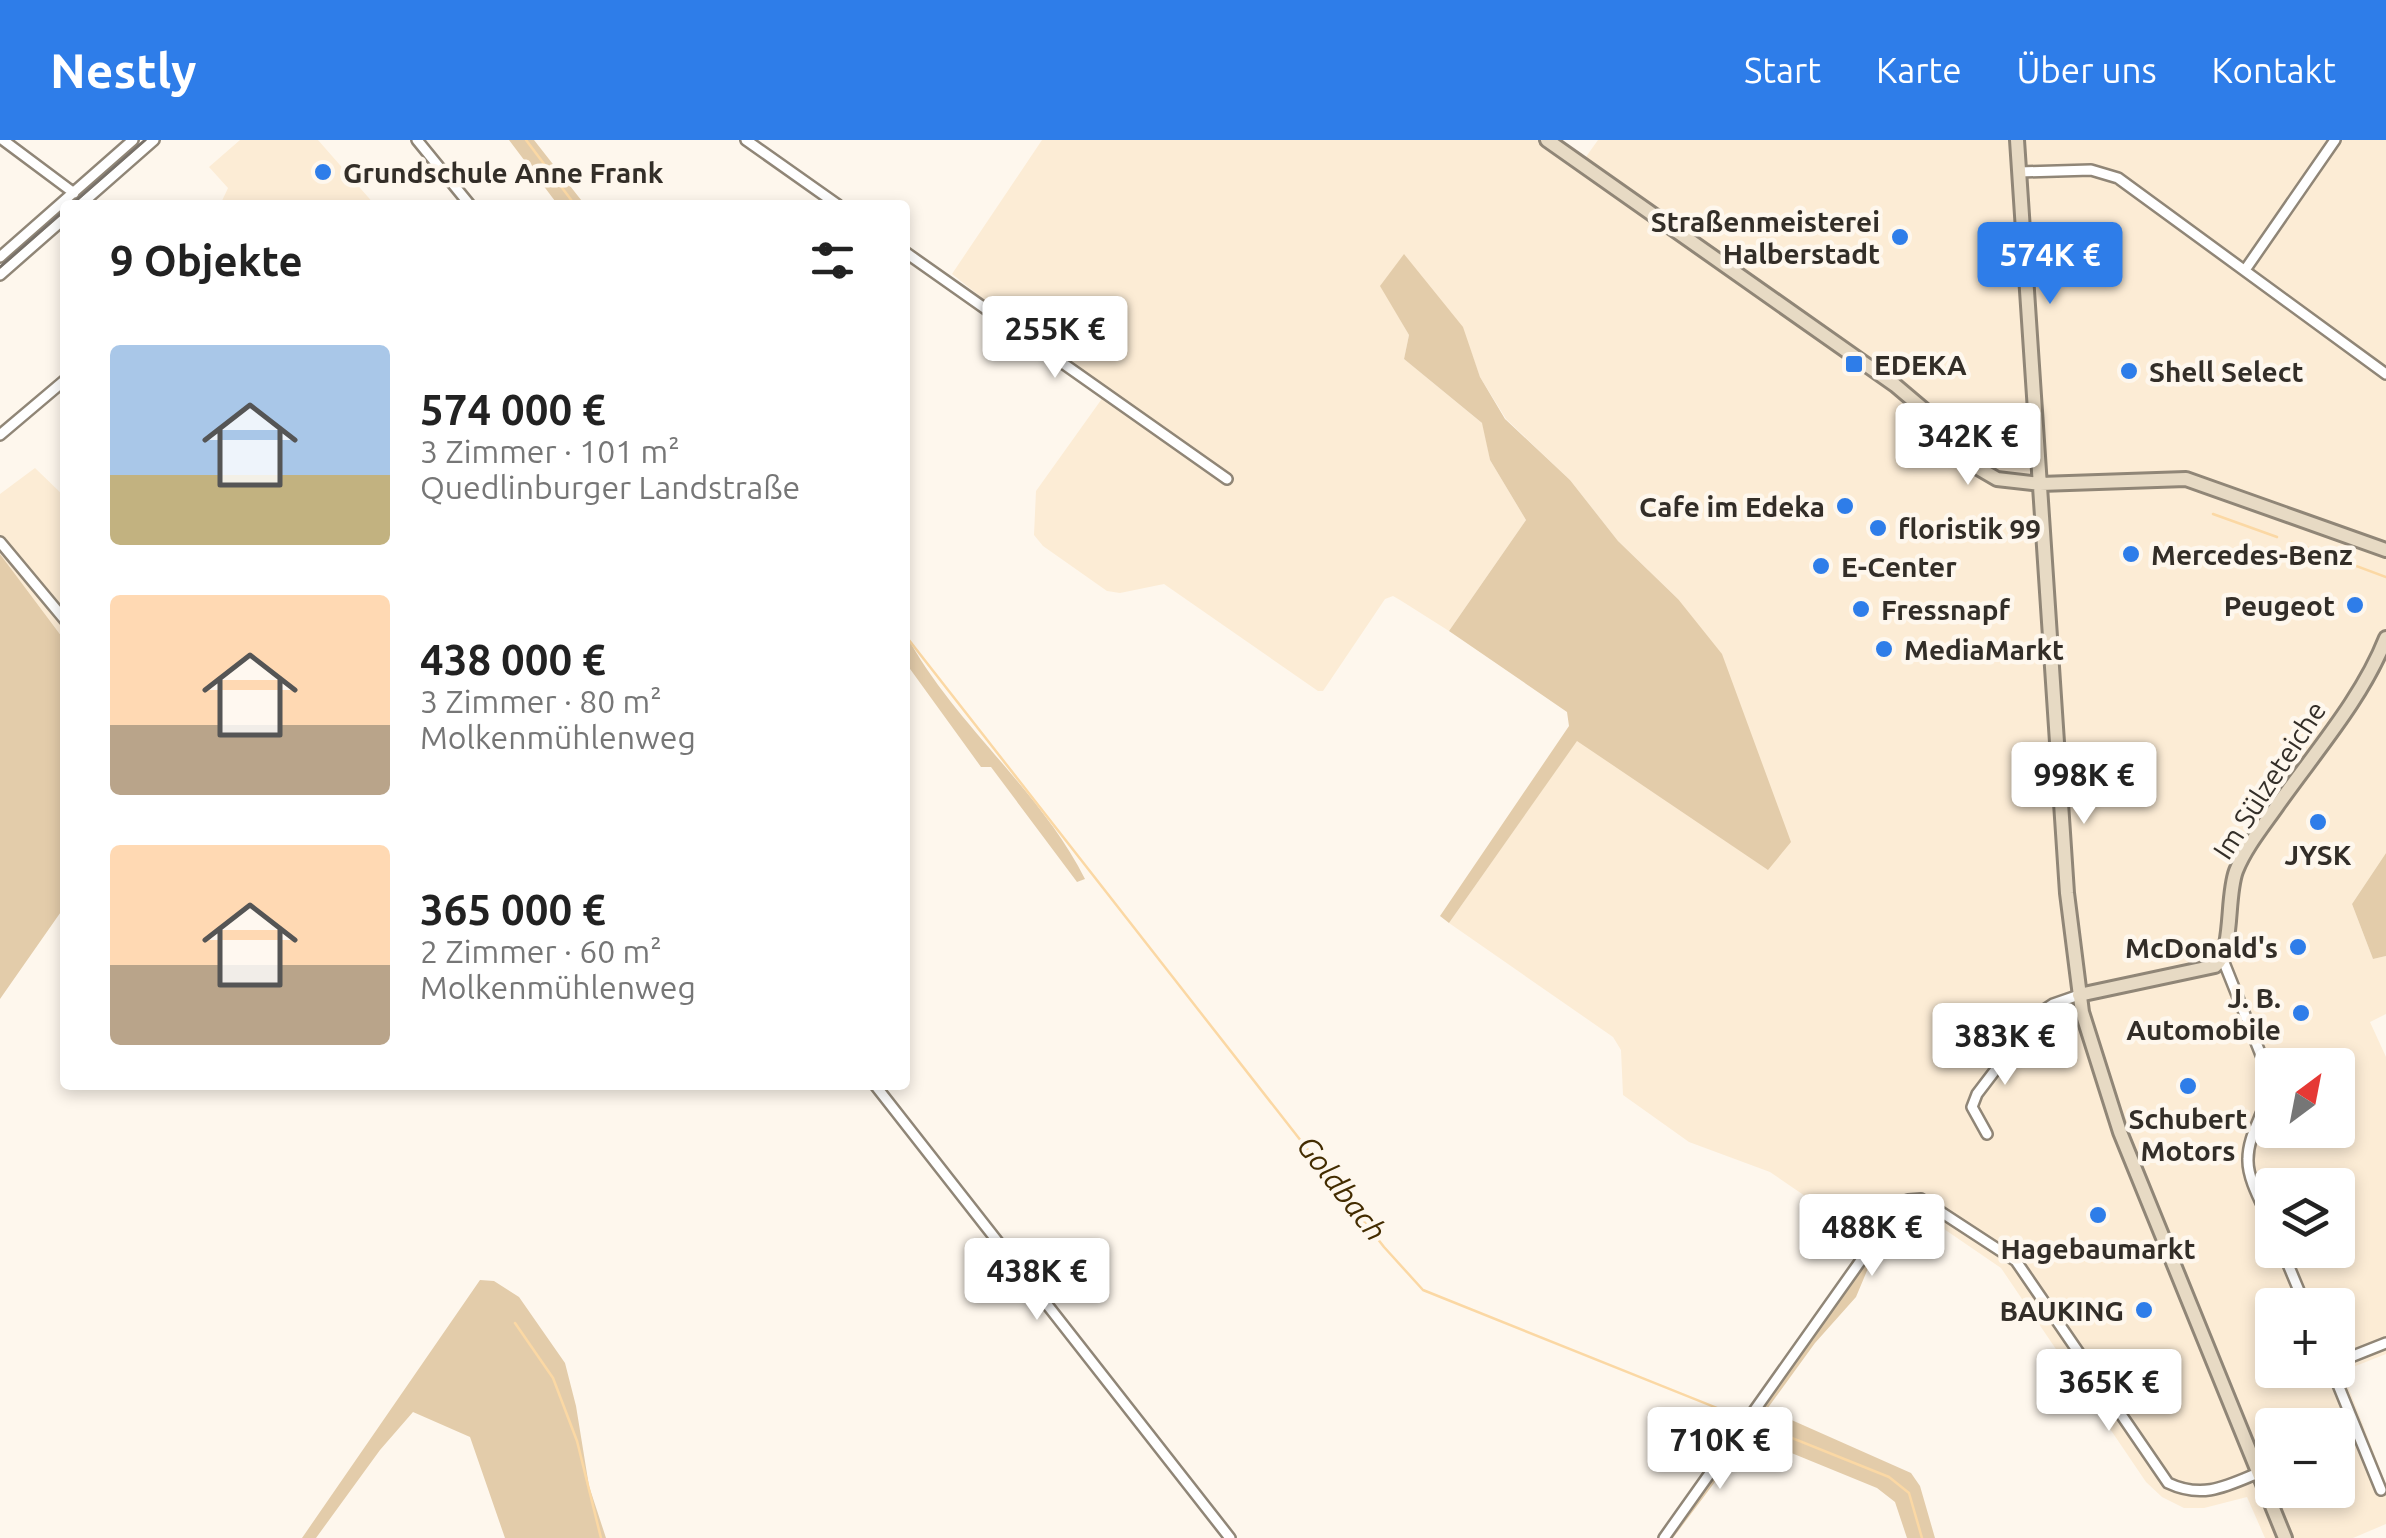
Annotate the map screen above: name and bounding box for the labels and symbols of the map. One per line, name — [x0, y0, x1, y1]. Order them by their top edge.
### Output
place label: Grundschule Anne Frank — [343, 157, 664, 188]
marker: Grundschule Anne Frank — [312, 161, 334, 183]
place label: Straßenmeisterei Halberstadt — [1651, 206, 1880, 269]
pin: 574K € — [1969, 222, 2131, 307]
marker: Straßenmeisterei Halberstadt — [1889, 226, 1911, 248]
pin: 255K € — [974, 296, 1136, 381]
place label: EDEKA — [1874, 349, 1967, 380]
marker: EDEKA — [1843, 353, 1865, 375]
place label: Shell Select — [2149, 356, 2303, 387]
marker: Shell Select — [2118, 360, 2140, 382]
pin: 342K € — [1887, 403, 2049, 488]
place label: Cafe im Edeka — [1639, 491, 1825, 522]
marker: Cafe im Edeka — [1834, 495, 1856, 517]
place label: floristik 99 — [1898, 513, 2041, 544]
marker: floristik 99 — [1867, 517, 1889, 539]
place label: Mercedes-Benz — [2151, 539, 2353, 570]
marker: Mercedes-Benz — [2120, 543, 2142, 565]
place label: E-Center — [1841, 551, 1957, 582]
marker: E-Center — [1810, 555, 1832, 577]
place label: Peugeot — [2224, 590, 2335, 621]
place label: Fressnapf — [1881, 594, 2010, 625]
marker: Peugeot — [2344, 594, 2366, 616]
marker: Fressnapf — [1850, 598, 1872, 620]
place label: MediaMarkt — [1904, 634, 2064, 665]
marker: MediaMarkt — [1873, 638, 1895, 660]
street label: Im Sülzeteiche — [2207, 695, 2331, 865]
pin: 998K € — [2003, 742, 2165, 827]
marker: JYSK — [2307, 811, 2329, 833]
place label: JYSK — [2285, 839, 2352, 870]
place label: McDonald's — [2125, 932, 2278, 963]
marker: McDonald's — [2287, 936, 2309, 958]
place label: J. B. Automobile — [2126, 982, 2281, 1045]
marker: J. B. Automobile — [2290, 1002, 2312, 1024]
pin: 383K € — [1924, 1003, 2086, 1088]
north arrow — [2255, 1048, 2355, 1148]
marker: Schubert Motors — [2177, 1075, 2199, 1097]
place label: Schubert Motors — [2129, 1103, 2247, 1166]
water label: Goldbach — [1291, 1129, 1393, 1247]
pin: 488K € — [1791, 1194, 1953, 1279]
marker: Hagebaumarkt — [2087, 1204, 2109, 1226]
place label: Hagebaumarkt — [2001, 1233, 2195, 1264]
pin: 438K € — [956, 1238, 1118, 1323]
place label: BAUKING — [1999, 1295, 2124, 1326]
marker: BAUKING — [2133, 1299, 2155, 1321]
pin: 365K € — [2028, 1349, 2190, 1434]
pin: 710K € — [1639, 1407, 1801, 1492]

